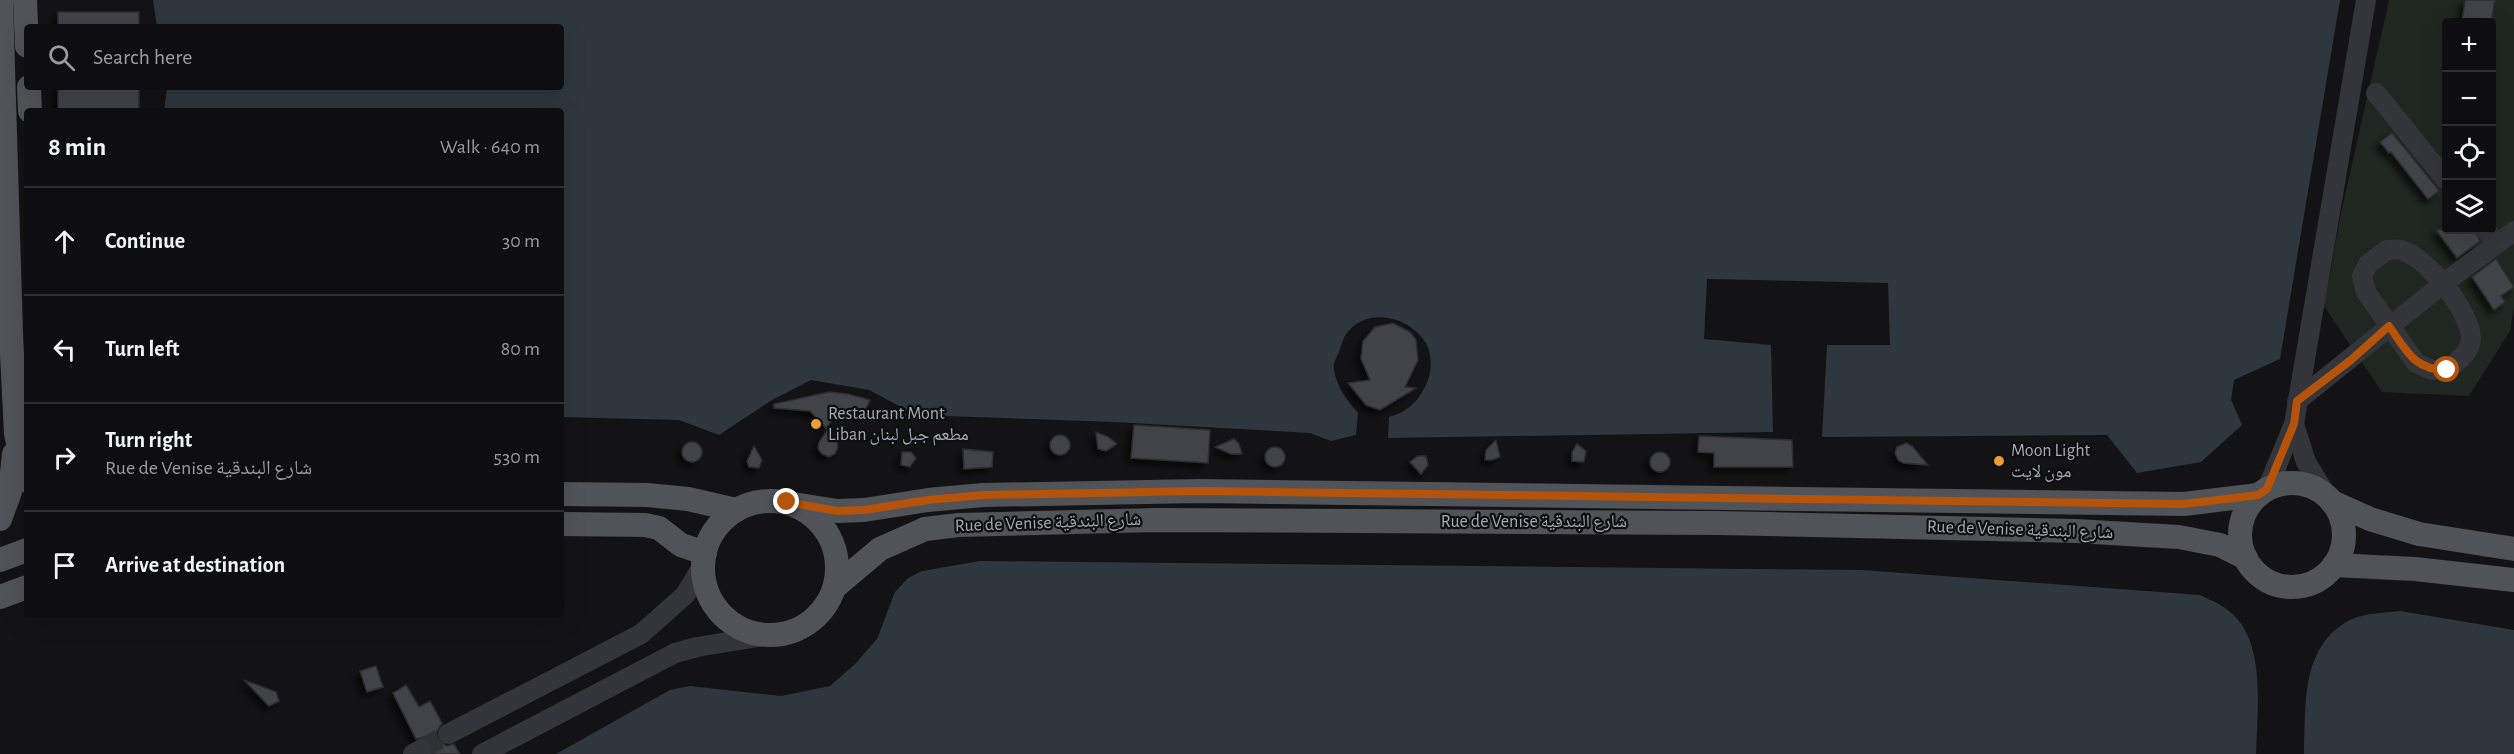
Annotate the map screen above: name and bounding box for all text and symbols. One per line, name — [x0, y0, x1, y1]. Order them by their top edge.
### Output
map controls — [2442, 18, 2496, 234]
button: + — [2442, 18, 2496, 72]
search box — [24, 24, 564, 90]
icon: search — [45, 41, 78, 74]
text: Search here — [93, 46, 192, 68]
button: − — [2442, 72, 2496, 126]
button: locate — [2442, 126, 2496, 180]
text: 8 min — [48, 134, 106, 160]
text: Walk · 640 m — [440, 137, 540, 157]
button: layers — [2442, 180, 2496, 234]
icon: ahead — [48, 225, 81, 258]
text: Continue — [105, 230, 185, 252]
text: 30 m — [502, 231, 540, 251]
icon: left — [48, 333, 81, 366]
text: Turn left — [105, 338, 179, 360]
text: 80 m — [501, 339, 540, 359]
route start — [2433, 356, 2459, 382]
place label: Restaurant Mont Liban مطعم جبل لبنان — [828, 405, 969, 446]
marker: Restaurant Mont Liban مطعم جبل لبنان — [809, 417, 823, 431]
text: Turn right — [105, 429, 192, 451]
icon: right — [48, 441, 81, 474]
place label: Moon Light مون لايت — [2011, 442, 2091, 482]
text: 530 m — [494, 447, 540, 467]
marker: Moon Light مون لايت — [1992, 454, 2006, 468]
text: Rue de Venise شارع البندقية — [105, 458, 312, 478]
route end — [773, 488, 799, 514]
street label: Rue de Venise شارع البندقية — [955, 511, 1141, 536]
street label: Rue de Venise شارع البندقية — [1441, 513, 1627, 532]
street label: Rue de Venise شارع البندقية — [1927, 518, 2113, 543]
icon: arrive — [48, 549, 81, 582]
text: Arrive at destination — [105, 554, 285, 576]

